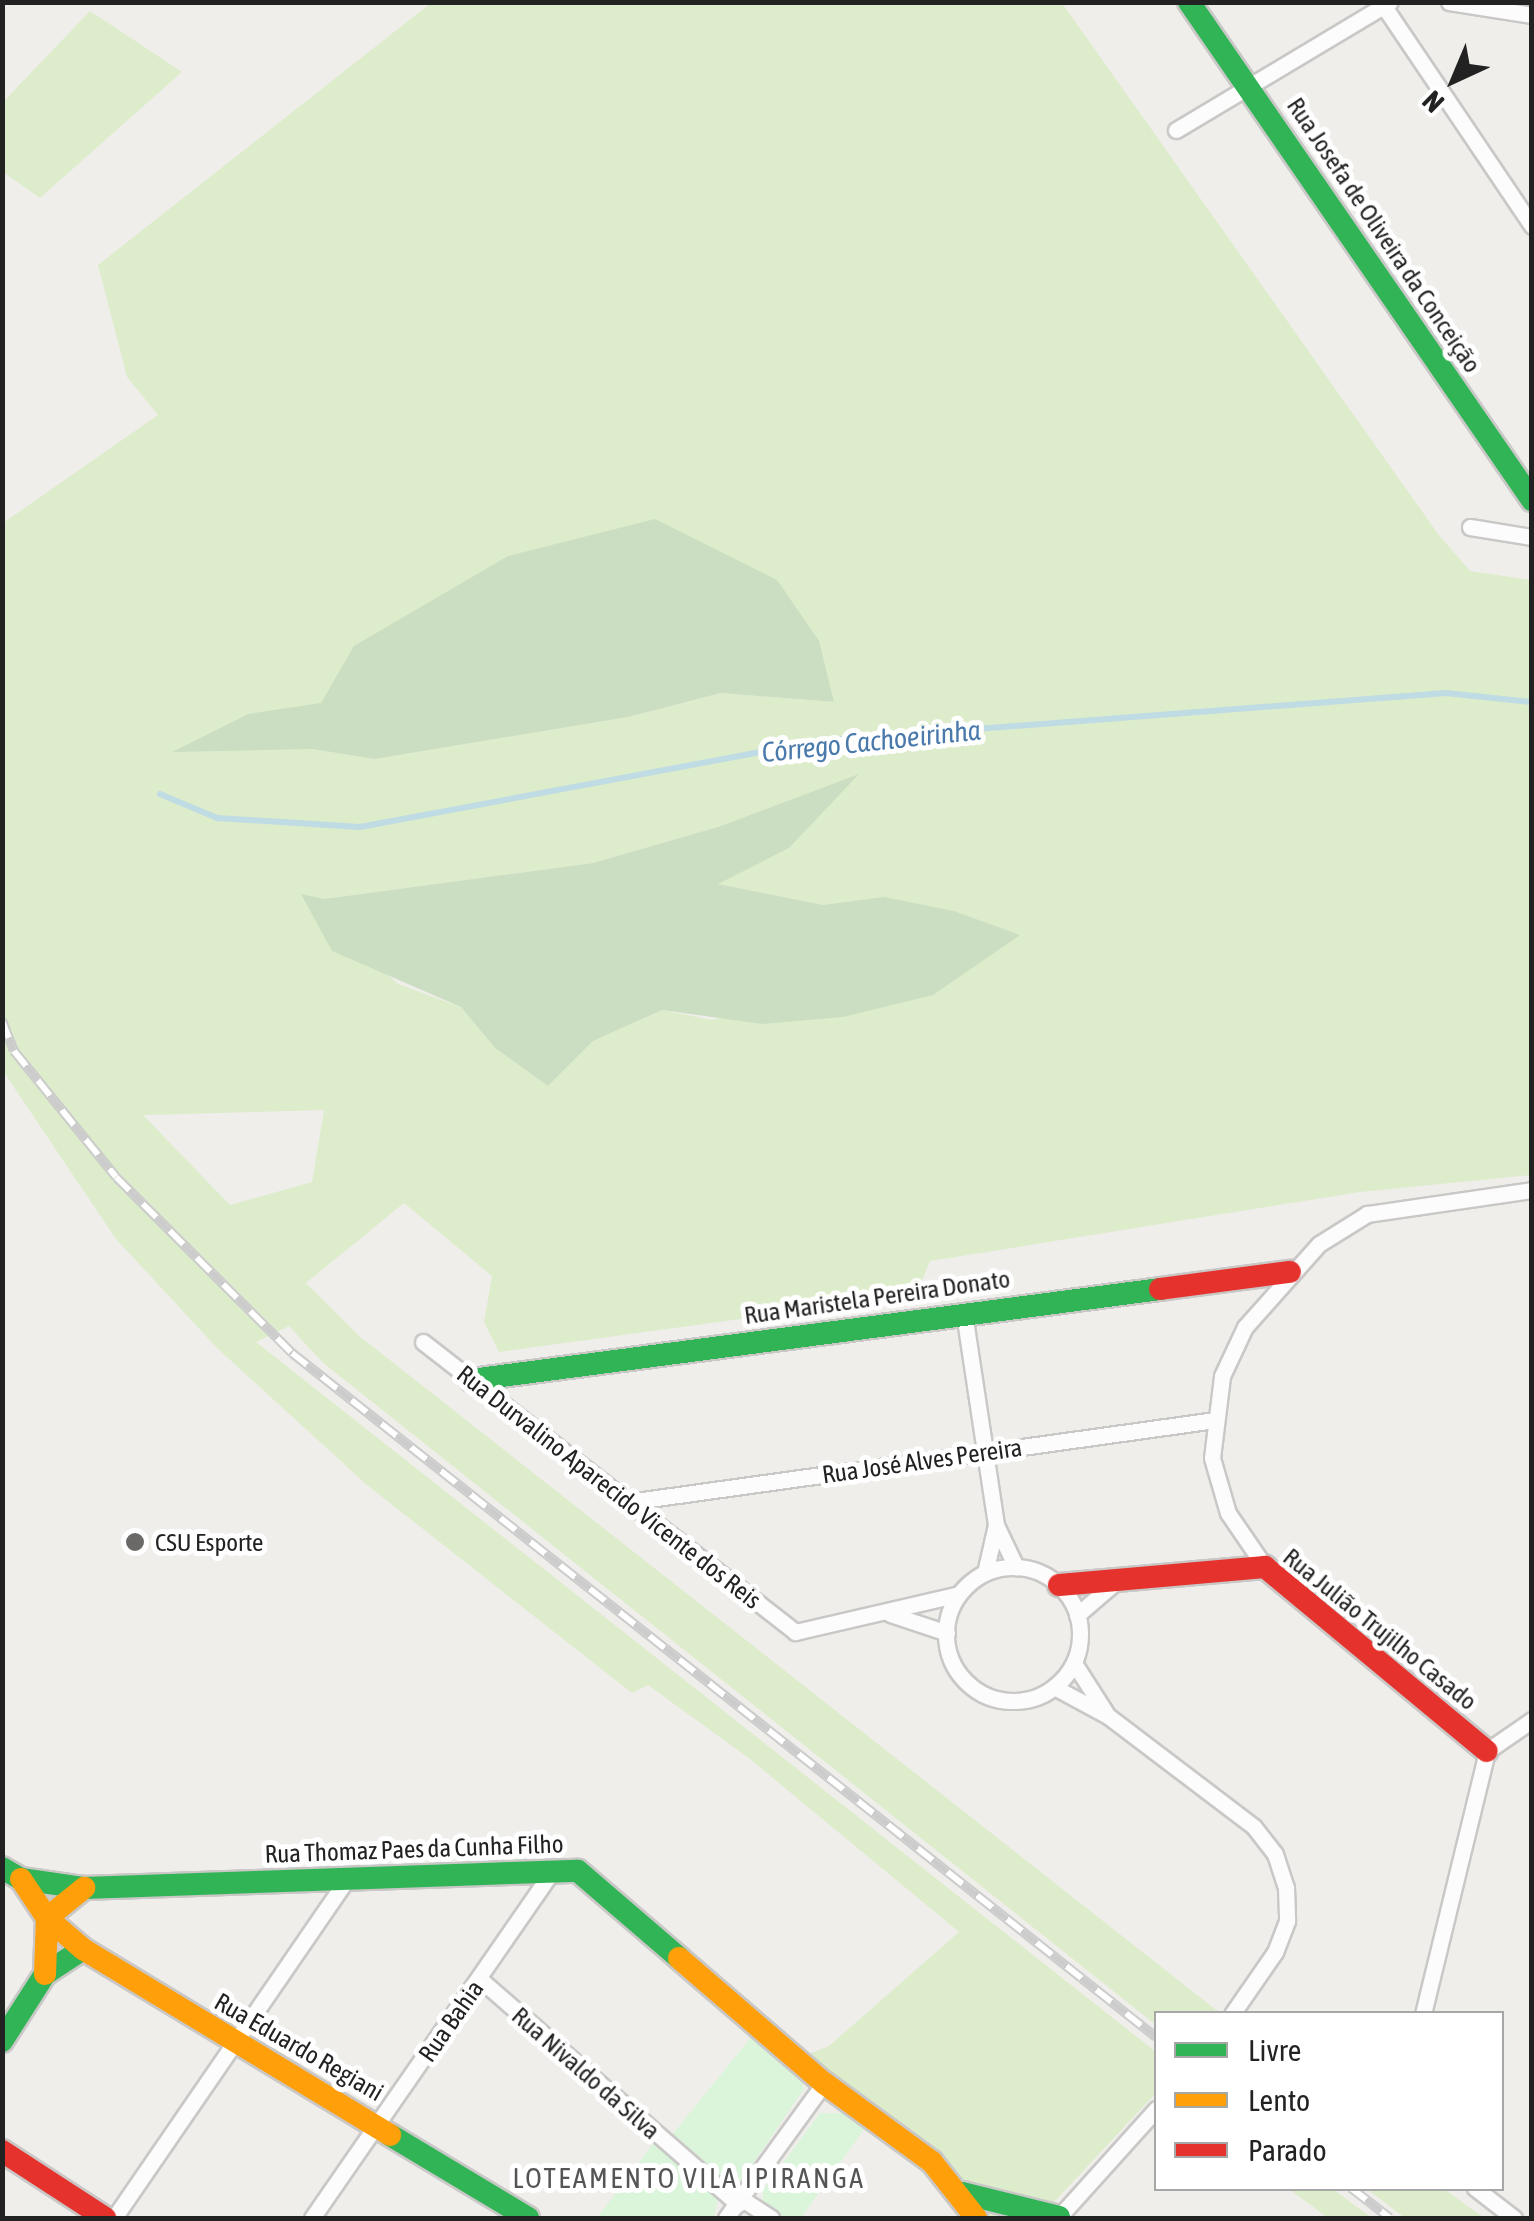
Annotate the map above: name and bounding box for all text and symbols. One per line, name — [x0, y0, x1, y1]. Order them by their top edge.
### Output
north arrow — [1404, 30, 1504, 130]
text: N — [1416, 84, 1450, 119]
street label: Rua Josefa de Oliveira da Conceição — [1281, 92, 1487, 378]
water label: Córrego Cachoeirinha — [760, 713, 982, 769]
street label: Rua Maristela Pereira Donato — [742, 1264, 1012, 1330]
street label: Rua Durvalino Aparecido Vicente dos Reis — [451, 1359, 767, 1615]
street label: Rua José Alves Pereira — [820, 1432, 1024, 1490]
place label: CSU Esporte — [155, 1527, 263, 1557]
marker: CSU Esporte — [124, 1531, 146, 1553]
street label: Rua Julião Trujilho Casado — [1277, 1542, 1483, 1716]
street label: Rua Thomaz Paes da Cunha Filho — [264, 1829, 564, 1869]
street label: Rua Bahia — [412, 1974, 490, 2068]
street label: Rua Eduardo Regiani — [209, 1986, 389, 2108]
street label: Rua Nivaldo da Silva — [506, 2001, 666, 2145]
legend — [1154, 2011, 1504, 2191]
text: Livre — [1248, 2033, 1301, 2067]
text: Lento — [1248, 2083, 1310, 2117]
text: Parado — [1248, 2133, 1327, 2167]
district label: LOTEAMENTO VILA IPIRANGA — [512, 2161, 866, 2195]

